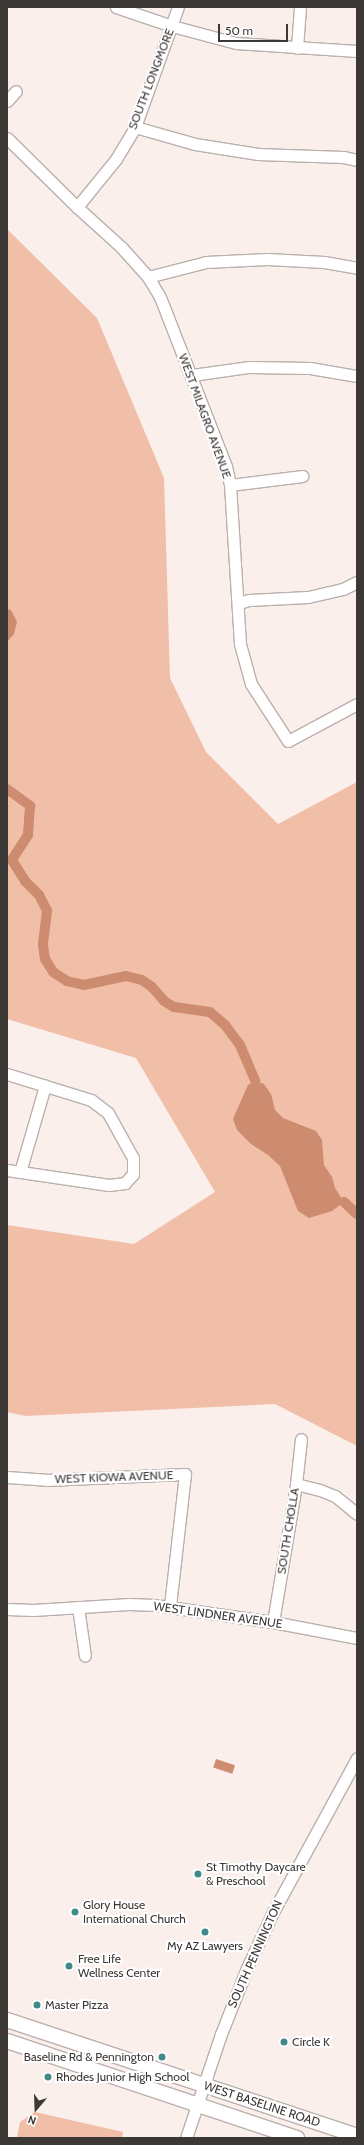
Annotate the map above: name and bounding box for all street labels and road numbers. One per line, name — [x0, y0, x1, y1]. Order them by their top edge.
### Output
street label: SOUTH LONGMORE — [125, 27, 177, 131]
street label: WEST MILAGRO AVENUE — [176, 352, 234, 480]
street label: WEST KIOWA AVENUE — [54, 1468, 174, 1486]
street label: SOUTH CHOLLA — [274, 1487, 302, 1575]
street label: WEST LINDNER AVENUE — [153, 1599, 283, 1631]
street label: SOUTH PENNINGTON — [225, 1898, 285, 2010]
street label: WEST BASELINE ROAD — [202, 2078, 322, 2130]

